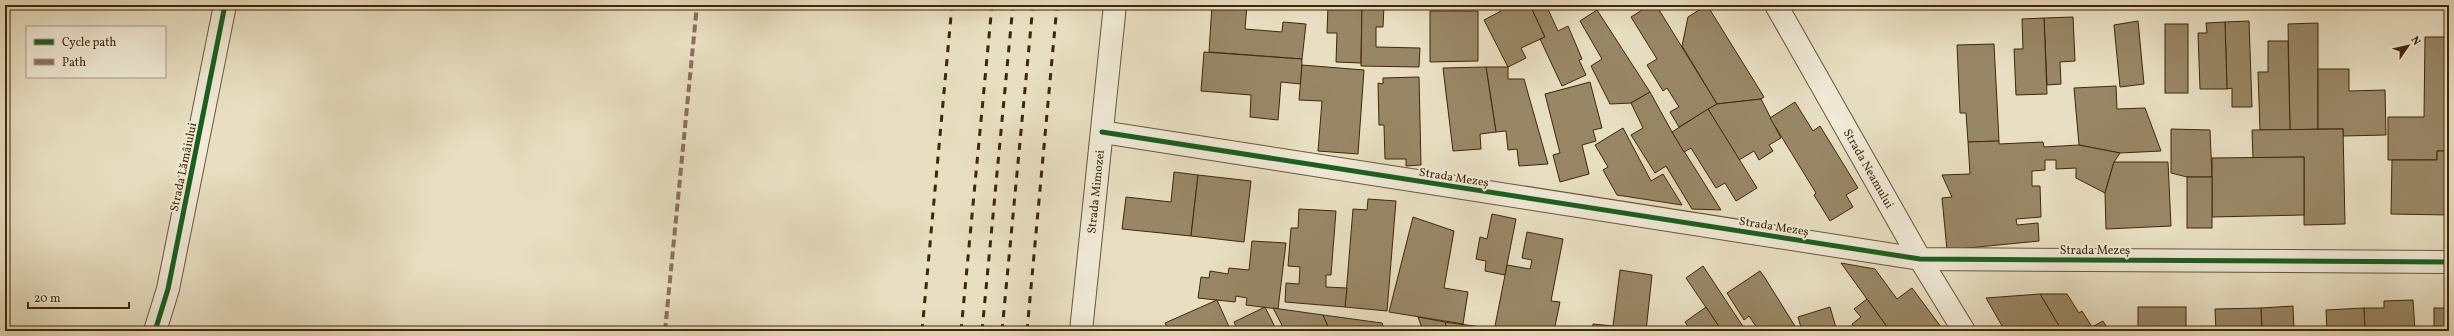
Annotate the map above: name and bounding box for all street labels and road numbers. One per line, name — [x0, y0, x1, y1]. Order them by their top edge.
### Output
street label: Strada Lămâiului — [167, 121, 201, 213]
street label: Strada Neamului — [1839, 126, 1897, 212]
street label: Strada Mimozei — [1084, 149, 1109, 235]
street label: Strada Mezeș — [1418, 165, 1490, 191]
street label: Strada Mezeș — [1738, 214, 1810, 240]
street label: Strada Mezeș — [2060, 243, 2130, 259]

